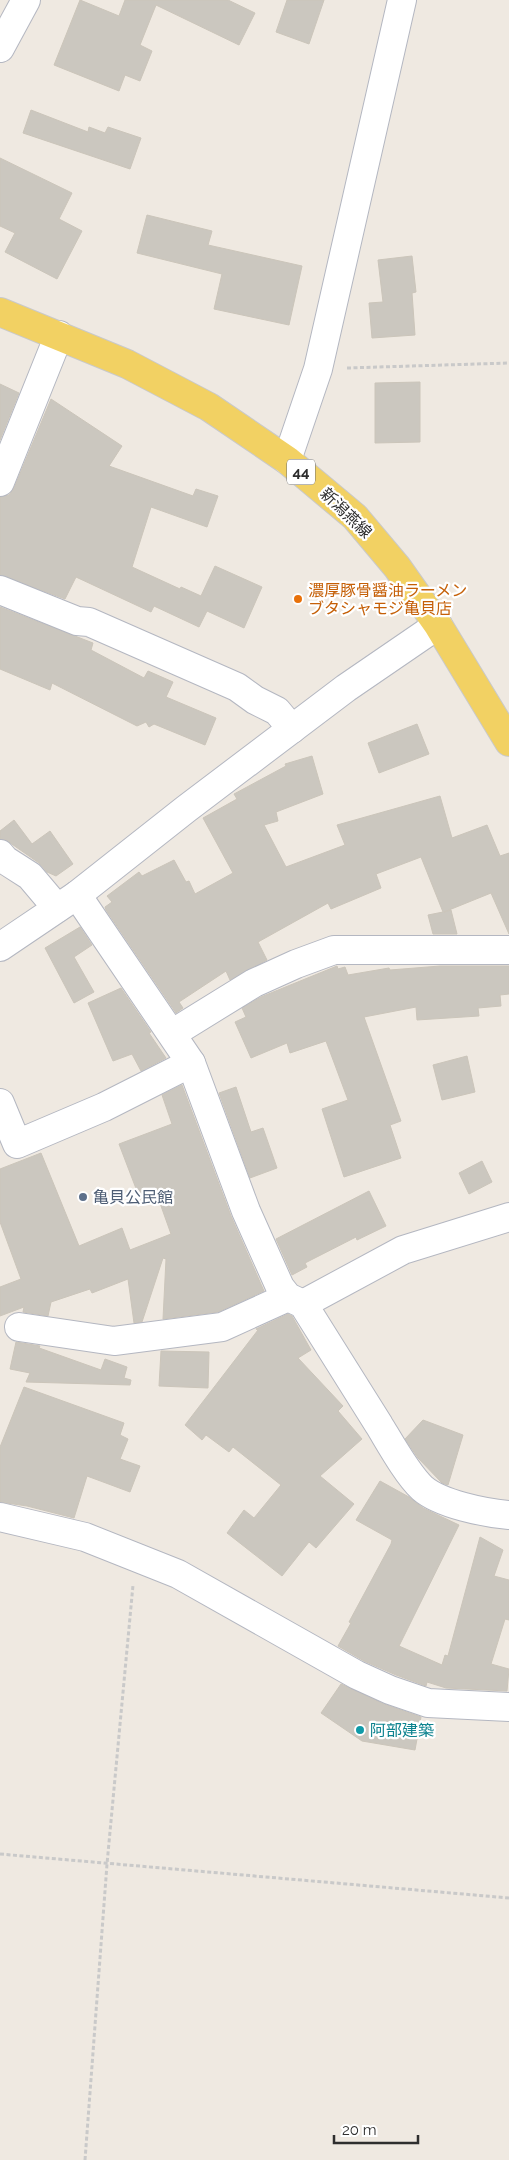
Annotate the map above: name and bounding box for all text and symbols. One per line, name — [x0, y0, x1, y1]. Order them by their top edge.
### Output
road number: 44 — [287, 460, 315, 484]
street label: 新潟燕線 — [316, 484, 376, 542]
place label: 濃厚豚骨醤油ラーメン ブタシャモジ亀貝店 — [308, 581, 467, 618]
marker: 濃厚豚骨醤油ラーメン ブタシャモジ亀貝店 — [292, 593, 304, 605]
place label: 亀貝公民館 — [93, 1188, 173, 1207]
marker: 亀貝公民館 — [77, 1191, 89, 1203]
place label: 阿部建築 — [370, 1721, 434, 1740]
marker: 阿部建築 — [354, 1724, 366, 1736]
scale bar — [334, 2112, 418, 2144]
text: 20 m — [342, 2121, 377, 2139]

